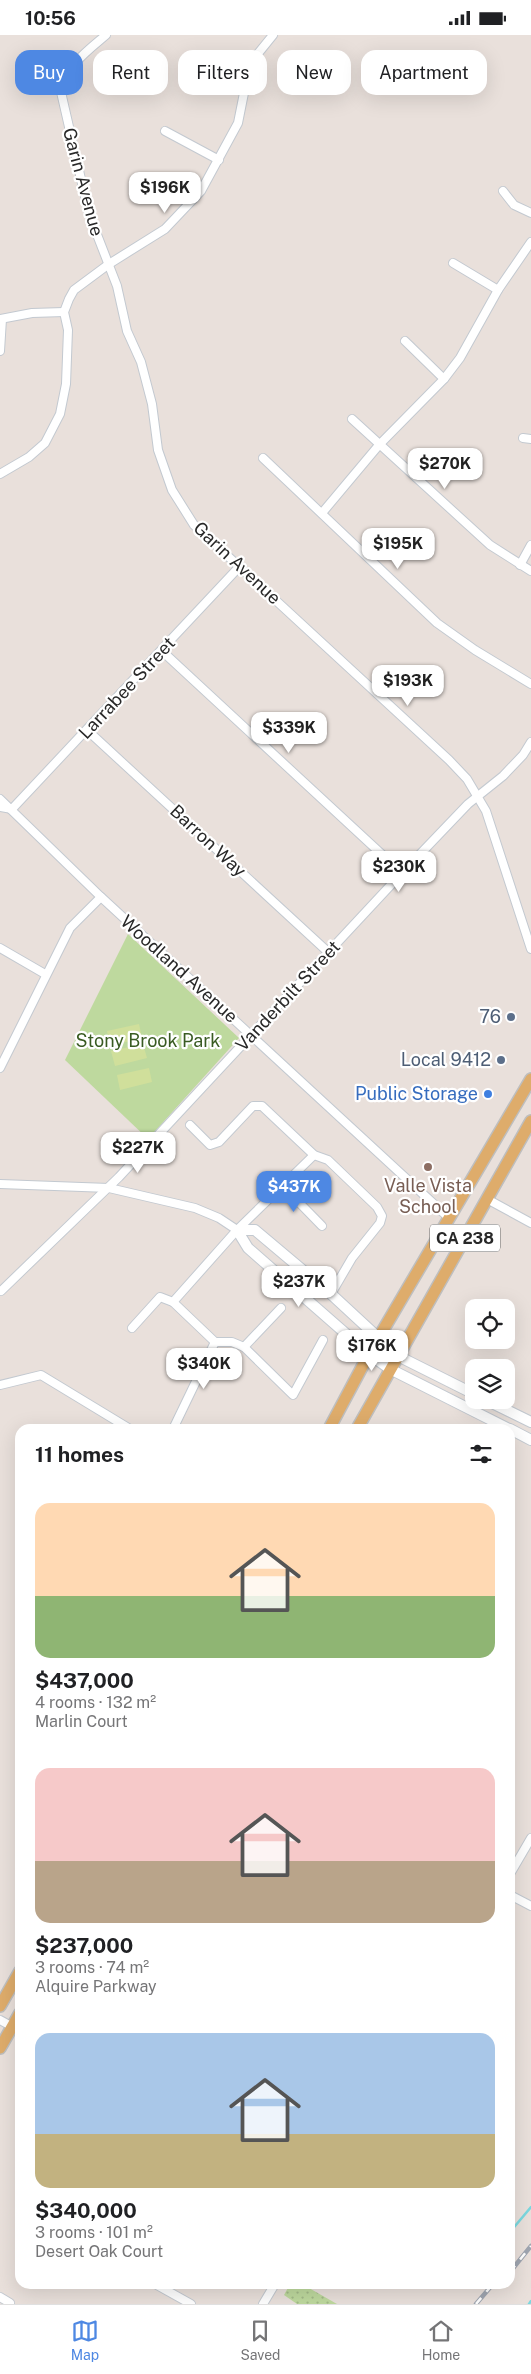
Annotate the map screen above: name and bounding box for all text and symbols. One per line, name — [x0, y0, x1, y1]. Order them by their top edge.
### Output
text: 10:56 — [25, 7, 76, 29]
chip: Buy — [15, 50, 83, 95]
chip: Rent — [93, 50, 168, 95]
chip: Filters — [178, 50, 267, 95]
chip: New — [277, 50, 351, 95]
chip: Apartment — [361, 50, 487, 95]
street label: Garin Avenue — [59, 125, 108, 238]
pin: $196K — [130, 171, 200, 214]
text: $196K — [140, 178, 190, 197]
pin: $270K — [410, 447, 480, 490]
text: $270K — [419, 454, 471, 473]
street label: Garin Avenue — [189, 517, 285, 608]
pin: $195K — [363, 527, 433, 570]
text: $195K — [373, 534, 423, 553]
street label: Larrabee Street — [74, 632, 179, 743]
pin: $193K — [373, 665, 443, 707]
text: $193K — [383, 671, 433, 690]
pin: $339K — [254, 711, 324, 754]
text: $339K — [262, 718, 316, 737]
street label: Barron Way — [166, 800, 251, 881]
pin: $230K — [364, 851, 434, 893]
text: $230K — [372, 857, 426, 876]
street label: Woodland Avenue — [116, 911, 242, 1027]
street label: Vanderbilt Street — [231, 936, 344, 1055]
place label: 76 — [479, 1006, 501, 1027]
marker: 76 — [505, 1011, 517, 1023]
park label: Stony Brook Park — [76, 1030, 220, 1051]
place label: Local 9412 — [401, 1049, 491, 1070]
marker: Local 9412 — [495, 1054, 507, 1066]
place label: Public Storage — [355, 1083, 478, 1104]
marker: Public Storage — [482, 1088, 494, 1100]
pin: $227K — [103, 1131, 173, 1174]
text: $227K — [112, 1138, 164, 1157]
marker: Valle Vista School — [422, 1161, 434, 1173]
pin: $437K — [259, 1171, 329, 1213]
place label: Valle Vista School — [384, 1175, 472, 1217]
text: $437K — [267, 1177, 321, 1196]
road number: CA 238 — [430, 1225, 500, 1251]
pin: $237K — [264, 1265, 334, 1308]
text: $237K — [273, 1272, 325, 1291]
map controls — [465, 1299, 515, 1409]
button: locate — [465, 1299, 515, 1349]
pin: $176K — [337, 1329, 407, 1372]
text: $176K — [347, 1336, 397, 1355]
pin: $340K — [169, 1347, 239, 1390]
text: $340K — [177, 1354, 231, 1373]
button: layers — [465, 1359, 515, 1409]
icon: filters — [467, 1440, 495, 1468]
text: 11 homes — [35, 1442, 124, 1467]
icon: home — [220, 1535, 310, 1625]
text: $437,000 — [35, 1668, 134, 1693]
text: 4 rooms · 132 m² — [35, 1693, 156, 1712]
text: Marlin Court — [35, 1712, 128, 1731]
icon: home — [220, 1800, 310, 1890]
text: $237,000 — [35, 1933, 133, 1958]
text: 3 rooms · 74 m² — [35, 1958, 149, 1977]
text: Alquire Parkway — [35, 1977, 157, 1996]
icon: home — [220, 2065, 310, 2155]
text: $340,000 — [35, 2198, 137, 2223]
text: 3 rooms · 101 m² — [35, 2223, 153, 2242]
text: Desert Oak Court — [35, 2242, 163, 2261]
tab: Map — [71, 2317, 99, 2363]
tab: Saved — [240, 2317, 280, 2363]
tab: Home — [422, 2317, 460, 2363]

